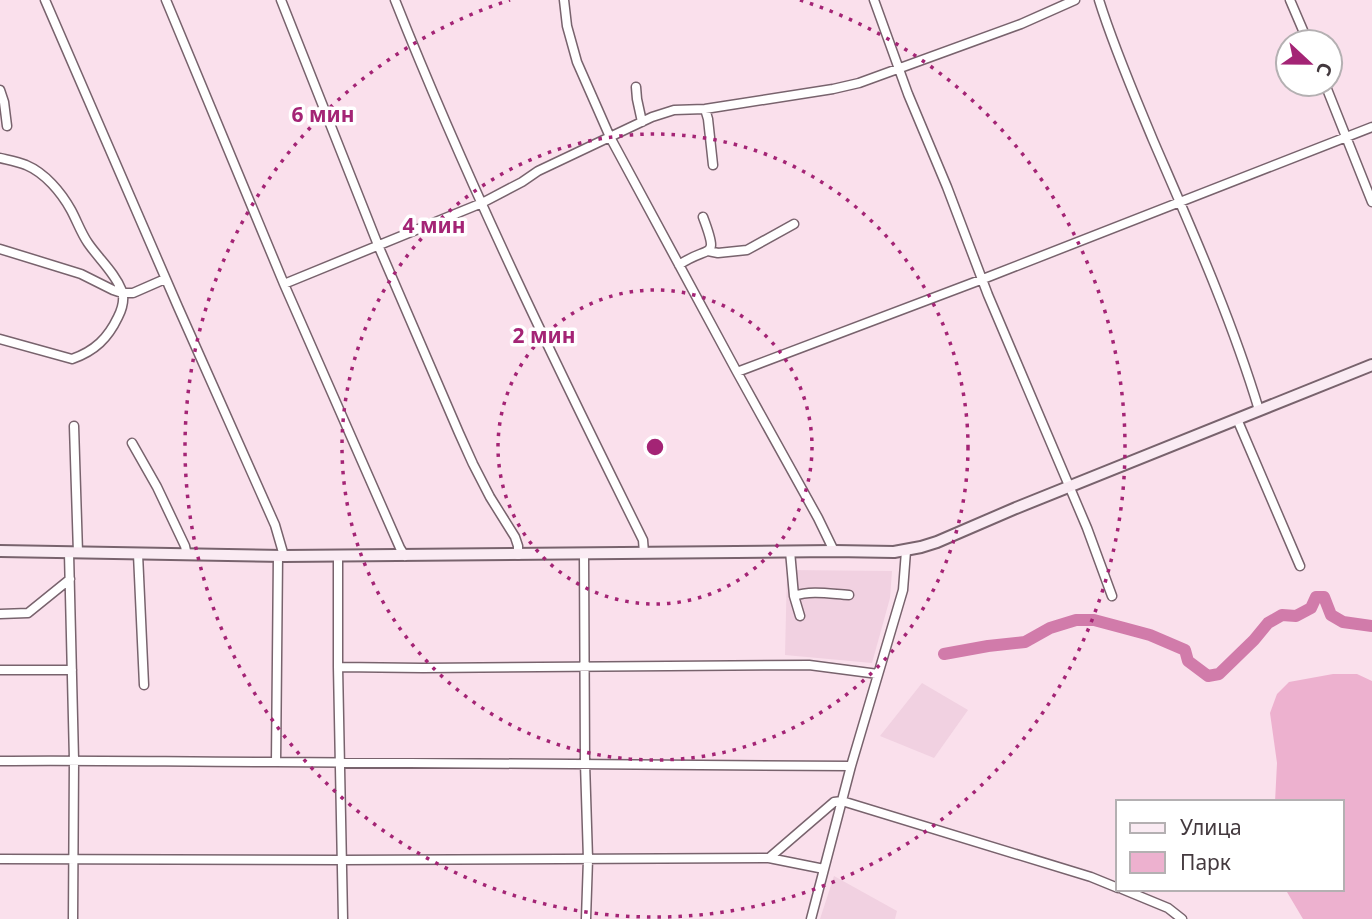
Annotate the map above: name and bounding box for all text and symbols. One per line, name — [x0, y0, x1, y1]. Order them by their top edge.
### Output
north arrow — [1274, 28, 1344, 98]
text: С — [1310, 59, 1339, 80]
text: 6 мин — [292, 100, 354, 128]
text: 4 мин — [403, 211, 465, 239]
text: 2 мин — [513, 321, 575, 349]
centre of rings — [643, 435, 667, 459]
legend — [1116, 800, 1344, 891]
text: Улица — [1180, 813, 1242, 841]
text: Парк — [1180, 848, 1231, 876]

